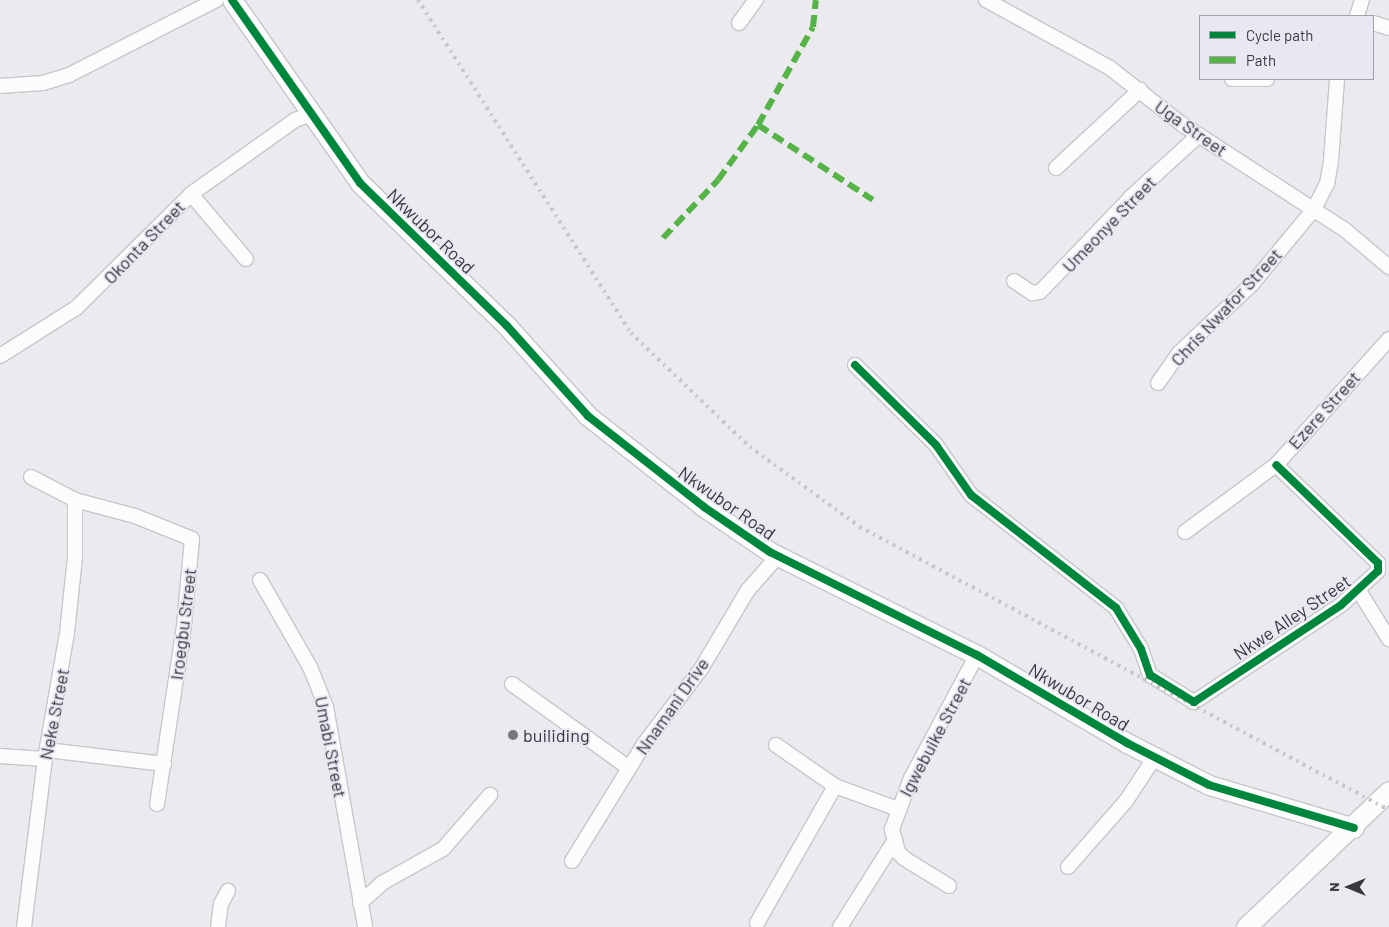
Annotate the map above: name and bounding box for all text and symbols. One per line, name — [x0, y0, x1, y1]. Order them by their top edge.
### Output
legend — [1199, 15, 1374, 80]
text: Cycle path — [1246, 26, 1313, 44]
text: Path — [1246, 51, 1276, 69]
street label: Uga Street — [1151, 95, 1231, 161]
street label: Umeonye Street — [1058, 171, 1160, 277]
street label: Nkwubor Road — [383, 184, 479, 278]
street label: Okonta Street — [99, 196, 189, 288]
street label: Chris Nwafor Street — [1166, 244, 1286, 370]
street label: Ezere Street — [1283, 367, 1365, 453]
street label: Nkwubor Road — [674, 462, 780, 544]
street label: Iroegbu Street — [165, 567, 201, 681]
street label: Nkwe Alley Street — [1229, 570, 1355, 664]
street label: Nnamani Drive — [631, 653, 713, 759]
street label: Nkwubor Road — [1025, 659, 1133, 735]
street label: Neke Street — [35, 666, 73, 762]
street label: Igwebuike Street — [895, 674, 975, 800]
street label: Umabi Street — [311, 694, 351, 800]
place label: builiding — [523, 724, 590, 746]
marker: builiding — [507, 729, 519, 741]
north arrow — [1324, 862, 1374, 912]
text: N — [1325, 882, 1342, 892]

